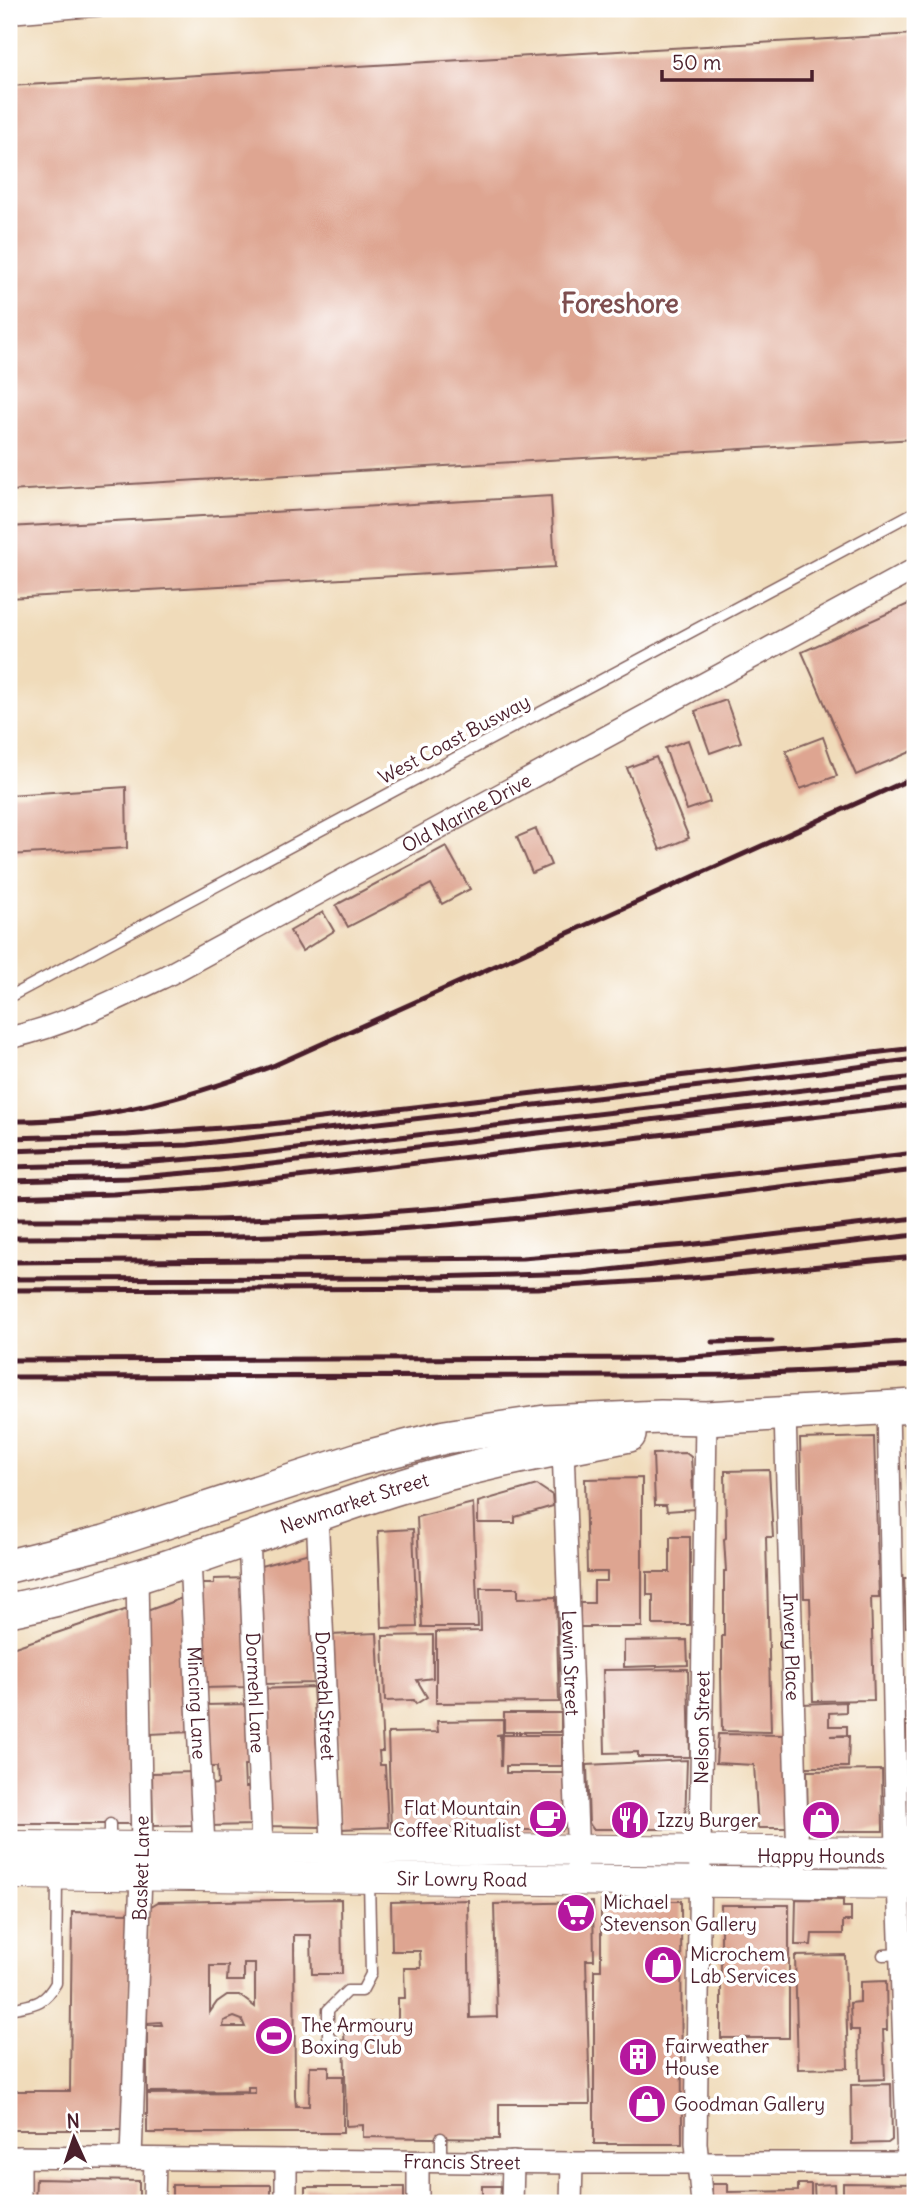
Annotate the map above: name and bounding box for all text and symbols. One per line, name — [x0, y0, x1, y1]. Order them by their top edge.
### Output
scale bar — [662, 38, 812, 82]
text: 50 m — [672, 49, 721, 76]
district label: Foreshore — [561, 287, 679, 320]
street label: West Coast Busway — [374, 689, 534, 789]
street label: Old Marine Drive — [398, 768, 535, 858]
street label: Newmarket Street — [277, 1467, 431, 1539]
street label: Invery Place — [778, 1593, 805, 1701]
street label: Lewin Street — [557, 1610, 585, 1716]
street label: Dormehl Street — [310, 1631, 340, 1761]
street label: Dormehl Lane — [241, 1632, 270, 1754]
street label: Mincing Lane — [182, 1646, 212, 1760]
street label: Nelson Street — [689, 1671, 715, 1784]
place label: Flat Mountain Coffee Ritualist — [393, 1796, 521, 1842]
cafe icon: Flat Mountain Coffee Ritualist — [527, 1798, 569, 1840]
restaurant icon: Izzy Burger — [609, 1799, 651, 1841]
shop icon: Happy Hounds — [800, 1799, 842, 1841]
place label: Izzy Burger — [657, 1808, 759, 1832]
street label: Basket Lane — [127, 1815, 154, 1921]
place label: Happy Hounds — [757, 1844, 885, 1868]
street label: Sir Lowry Road — [397, 1866, 527, 1892]
place label: Michael Stevenson Gallery — [603, 1890, 757, 1936]
supermarket icon: Michael Stevenson Gallery — [555, 1892, 597, 1934]
place label: Microchem Lab Services — [690, 1942, 796, 1988]
shop icon: Microchem Lab Services — [642, 1944, 684, 1986]
place label: The Armoury Boxing Club — [301, 2013, 414, 2059]
sports icon: The Armoury Boxing Club — [253, 2015, 295, 2057]
place label: Fairweather House — [665, 2034, 769, 2080]
building icon: Fairweather House — [617, 2036, 659, 2078]
shop icon: Goodman Gallery — [626, 2083, 668, 2125]
place label: Goodman Gallery — [674, 2092, 825, 2116]
north arrow — [38, 2104, 108, 2174]
text: N — [66, 2109, 80, 2133]
street label: Francis Street — [403, 2149, 521, 2174]

